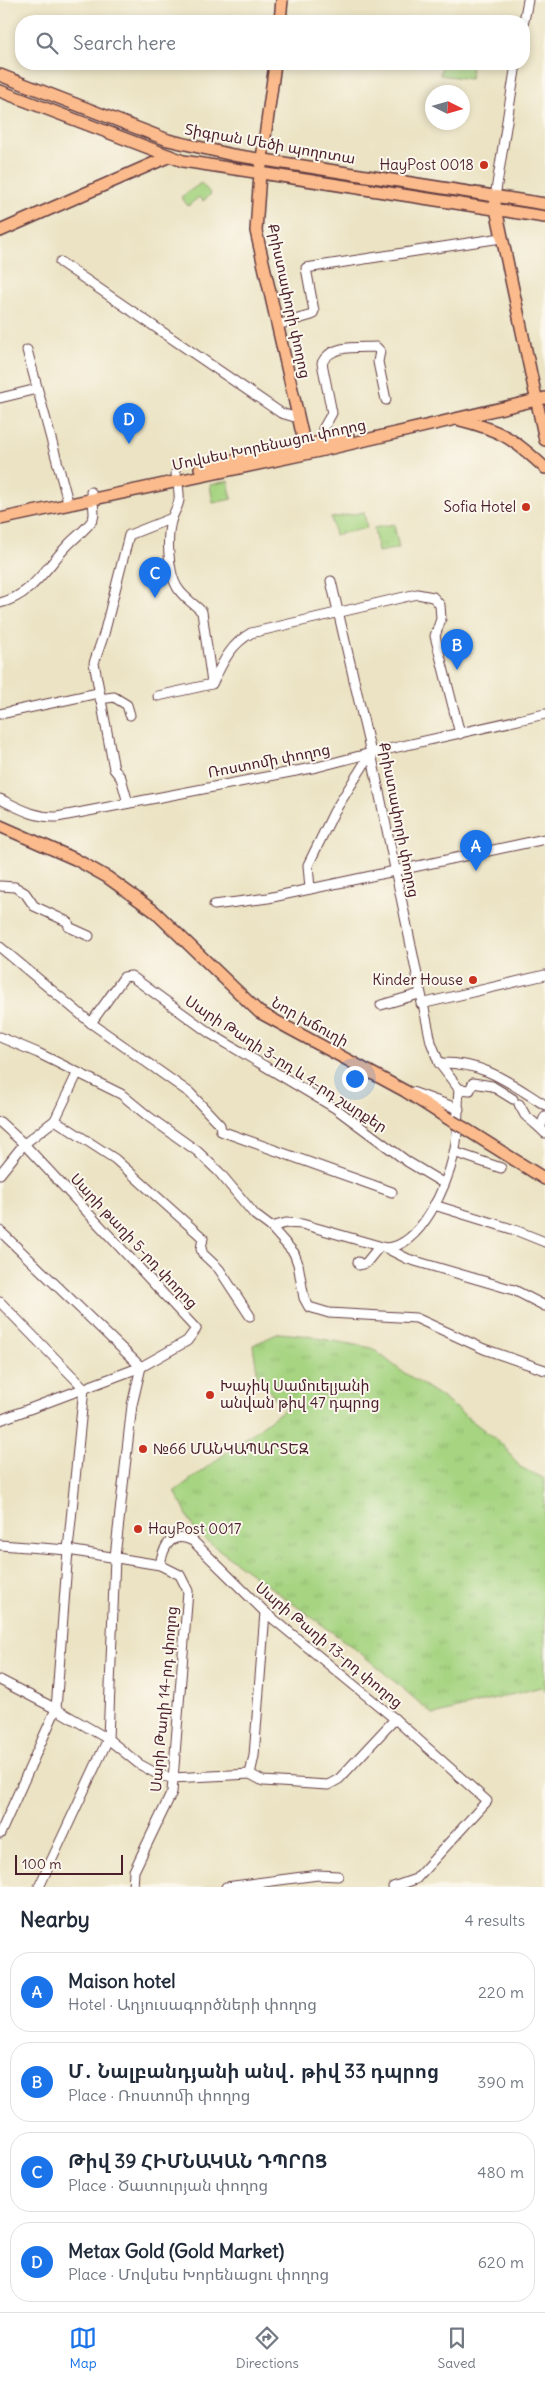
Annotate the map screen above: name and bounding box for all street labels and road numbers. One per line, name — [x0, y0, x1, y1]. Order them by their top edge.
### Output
street label: Տիգրան Մեծի պողոտա — [183, 119, 357, 168]
street label: Քրիստափորի փողոց — [264, 222, 315, 380]
street label: Մովսես Խորենացու փողոց — [170, 415, 368, 474]
street label: Ռոստոմի փողոց — [206, 739, 332, 782]
street label: Քրիստափորի փողոց — [375, 741, 424, 899]
street label: Սարի Թաղի 3-րդ և 4-րդ շարքեր — [182, 991, 391, 1136]
street label: Նոր խճուղի — [268, 993, 352, 1051]
street label: Սարի թաղի 5-րդ փողոց — [67, 1169, 202, 1312]
street label: Սարի Թաղի 13-րդ փողոց — [252, 1577, 407, 1712]
street label: Սարի Թաղի 14-րդ փողոց — [146, 1605, 181, 1793]

